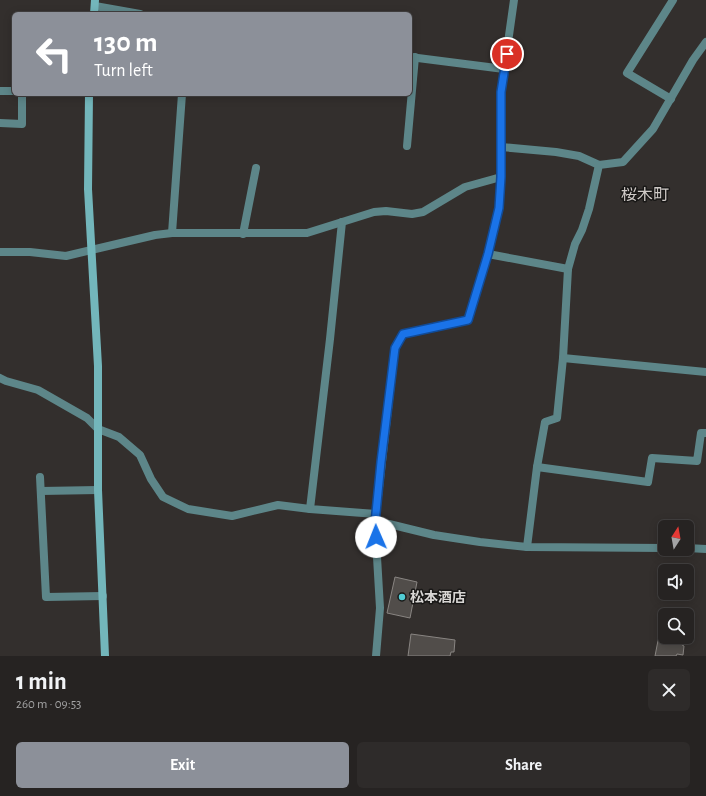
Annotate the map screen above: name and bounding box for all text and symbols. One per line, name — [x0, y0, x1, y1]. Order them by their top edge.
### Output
icon: left — [28, 28, 80, 80]
text: 130 m — [94, 29, 158, 57]
pin — [490, 37, 524, 71]
icon: arrive — [496, 43, 518, 65]
text: Turn left — [94, 62, 153, 80]
district label: 桜木町 — [621, 187, 669, 203]
position arrow — [355, 516, 397, 558]
north arrow — [658, 520, 694, 556]
map controls — [658, 520, 694, 644]
button: sound — [658, 564, 694, 600]
place label: 松本酒店 — [410, 590, 466, 605]
marker: 松本酒店 — [397, 592, 407, 602]
button: search — [658, 608, 694, 644]
button: close — [648, 669, 690, 711]
text: 1 min — [16, 670, 67, 694]
text: 260 m · 09:53 — [16, 698, 81, 711]
button: Exit — [16, 742, 349, 788]
button: Share — [357, 742, 690, 788]

